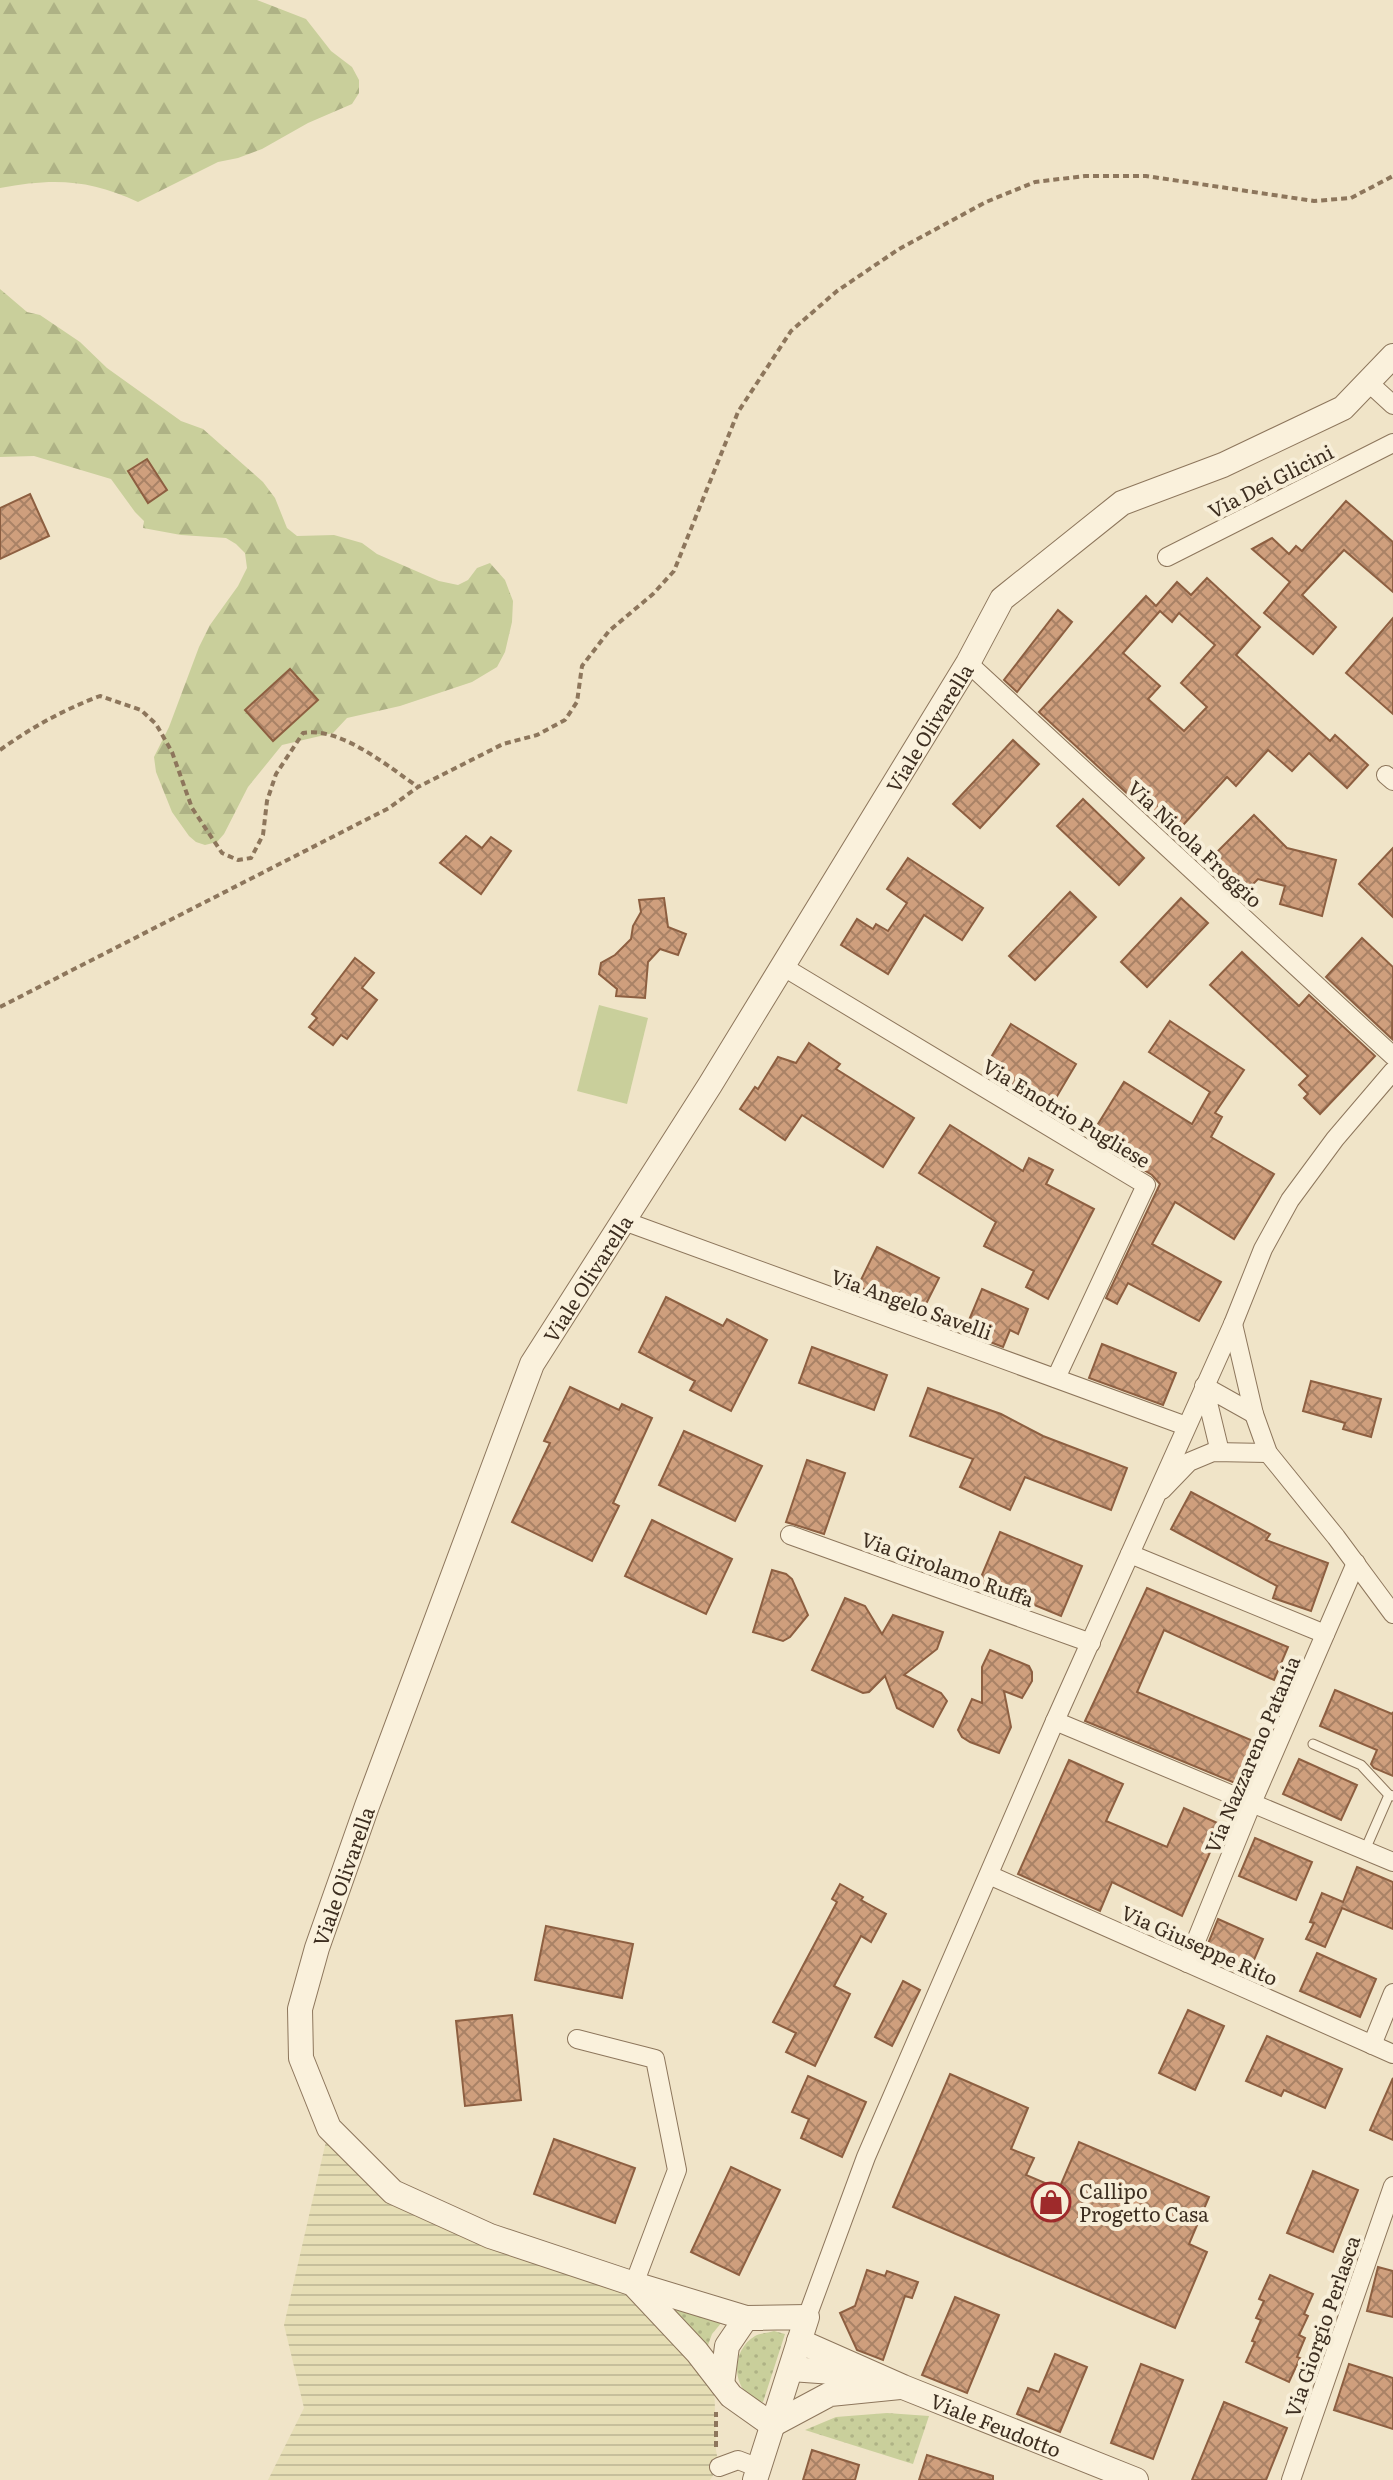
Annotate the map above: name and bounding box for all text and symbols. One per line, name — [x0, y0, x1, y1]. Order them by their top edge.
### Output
street label: Via Dei Glicini — [1202, 435, 1338, 525]
street label: Viale Olivarella — [878, 657, 980, 798]
street label: Via Nicola Froggio — [1122, 772, 1270, 914]
street label: Via Enotrio Pugliese — [977, 1050, 1157, 1174]
street label: Viale Olivarella — [535, 1208, 639, 1348]
street label: Via Angelo Savelli — [827, 1260, 997, 1346]
street label: Via Girolamo Ruffa — [857, 1523, 1039, 1613]
street label: Via Nazzareno Patania — [1196, 1650, 1306, 1857]
street label: Viale Olivarella — [304, 1802, 381, 1950]
street label: Via Giuseppe Rito — [1117, 1896, 1283, 1992]
place label: Callipo Progetto Casa — [1079, 2175, 1209, 2228]
shop icon: Callipo Progetto Casa — [1030, 2181, 1072, 2223]
street label: Via Giorgio Perlasca — [1276, 2231, 1366, 2421]
street label: Viale Feudotto — [926, 2385, 1066, 2464]

